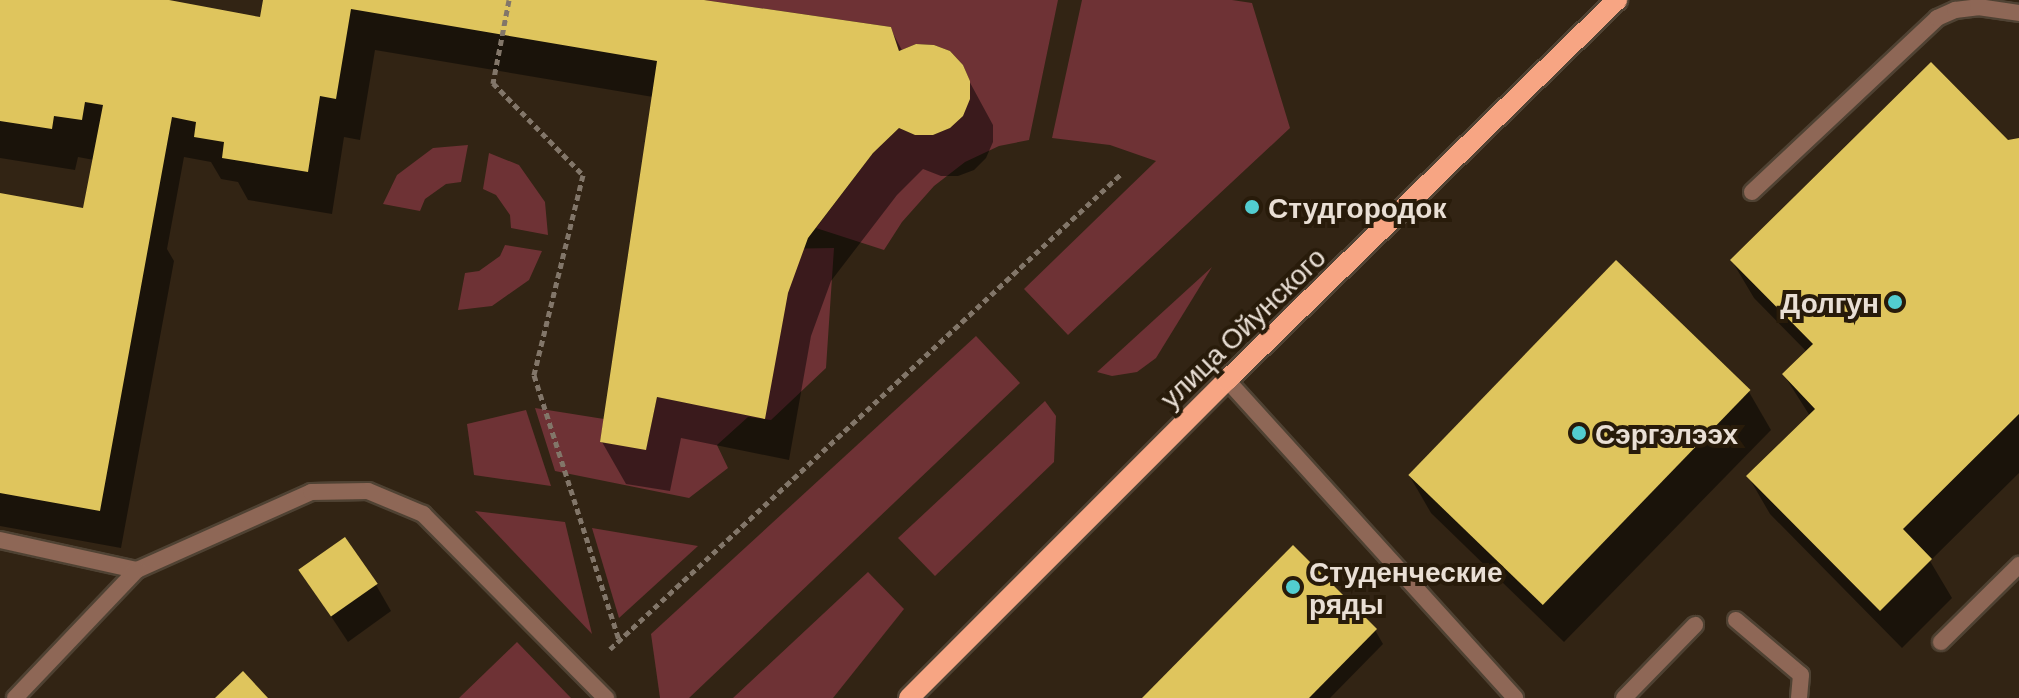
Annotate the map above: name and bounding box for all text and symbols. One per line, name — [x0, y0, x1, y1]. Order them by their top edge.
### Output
place label: Студгородок — [1268, 190, 1446, 224]
marker: Студгородок — [1243, 198, 1261, 216]
street label: улица Ойунского — [1152, 240, 1332, 414]
place label: Долгун — [1780, 285, 1879, 319]
marker: Долгун — [1886, 293, 1904, 311]
place label: Сэргэлээх — [1595, 416, 1738, 450]
marker: Сэргэлээх — [1570, 424, 1588, 442]
place label: Студенческие ряды — [1309, 554, 1503, 620]
marker: Студенческие ряды — [1284, 578, 1302, 596]

